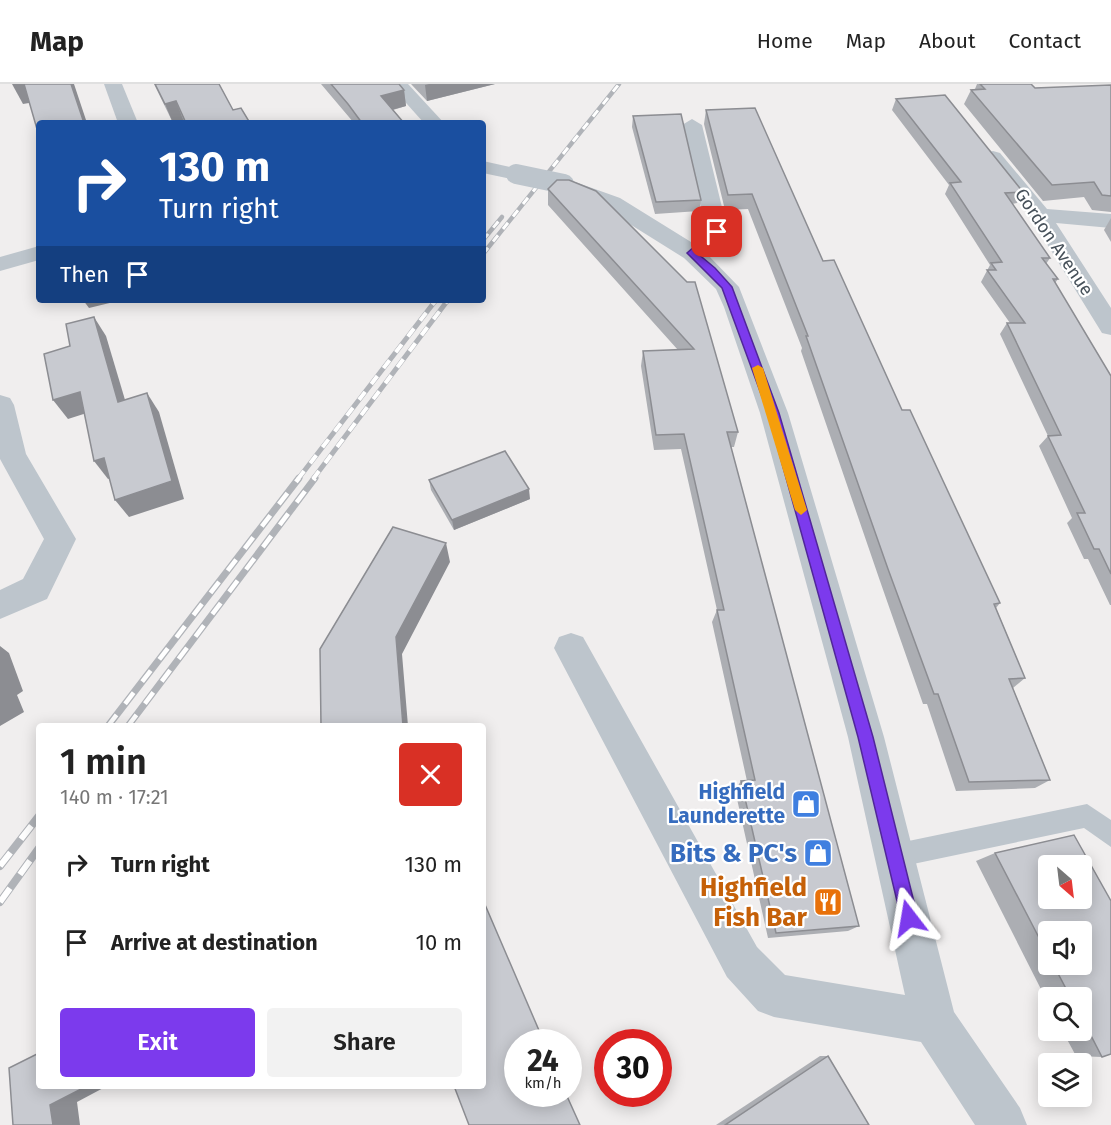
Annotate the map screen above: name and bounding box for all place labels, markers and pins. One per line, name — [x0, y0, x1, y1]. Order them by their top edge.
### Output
pin — [691, 206, 742, 257]
place label: Highfield Launderette — [668, 779, 785, 829]
shop icon: Highfield Launderette — [790, 788, 822, 820]
shop icon: Bits & PC's — [802, 837, 834, 869]
place label: Bits & PC's — [670, 838, 797, 869]
place label: Highfield Fish Bar — [700, 872, 808, 933]
restaurant icon: Highfield Fish Bar — [812, 886, 844, 918]

